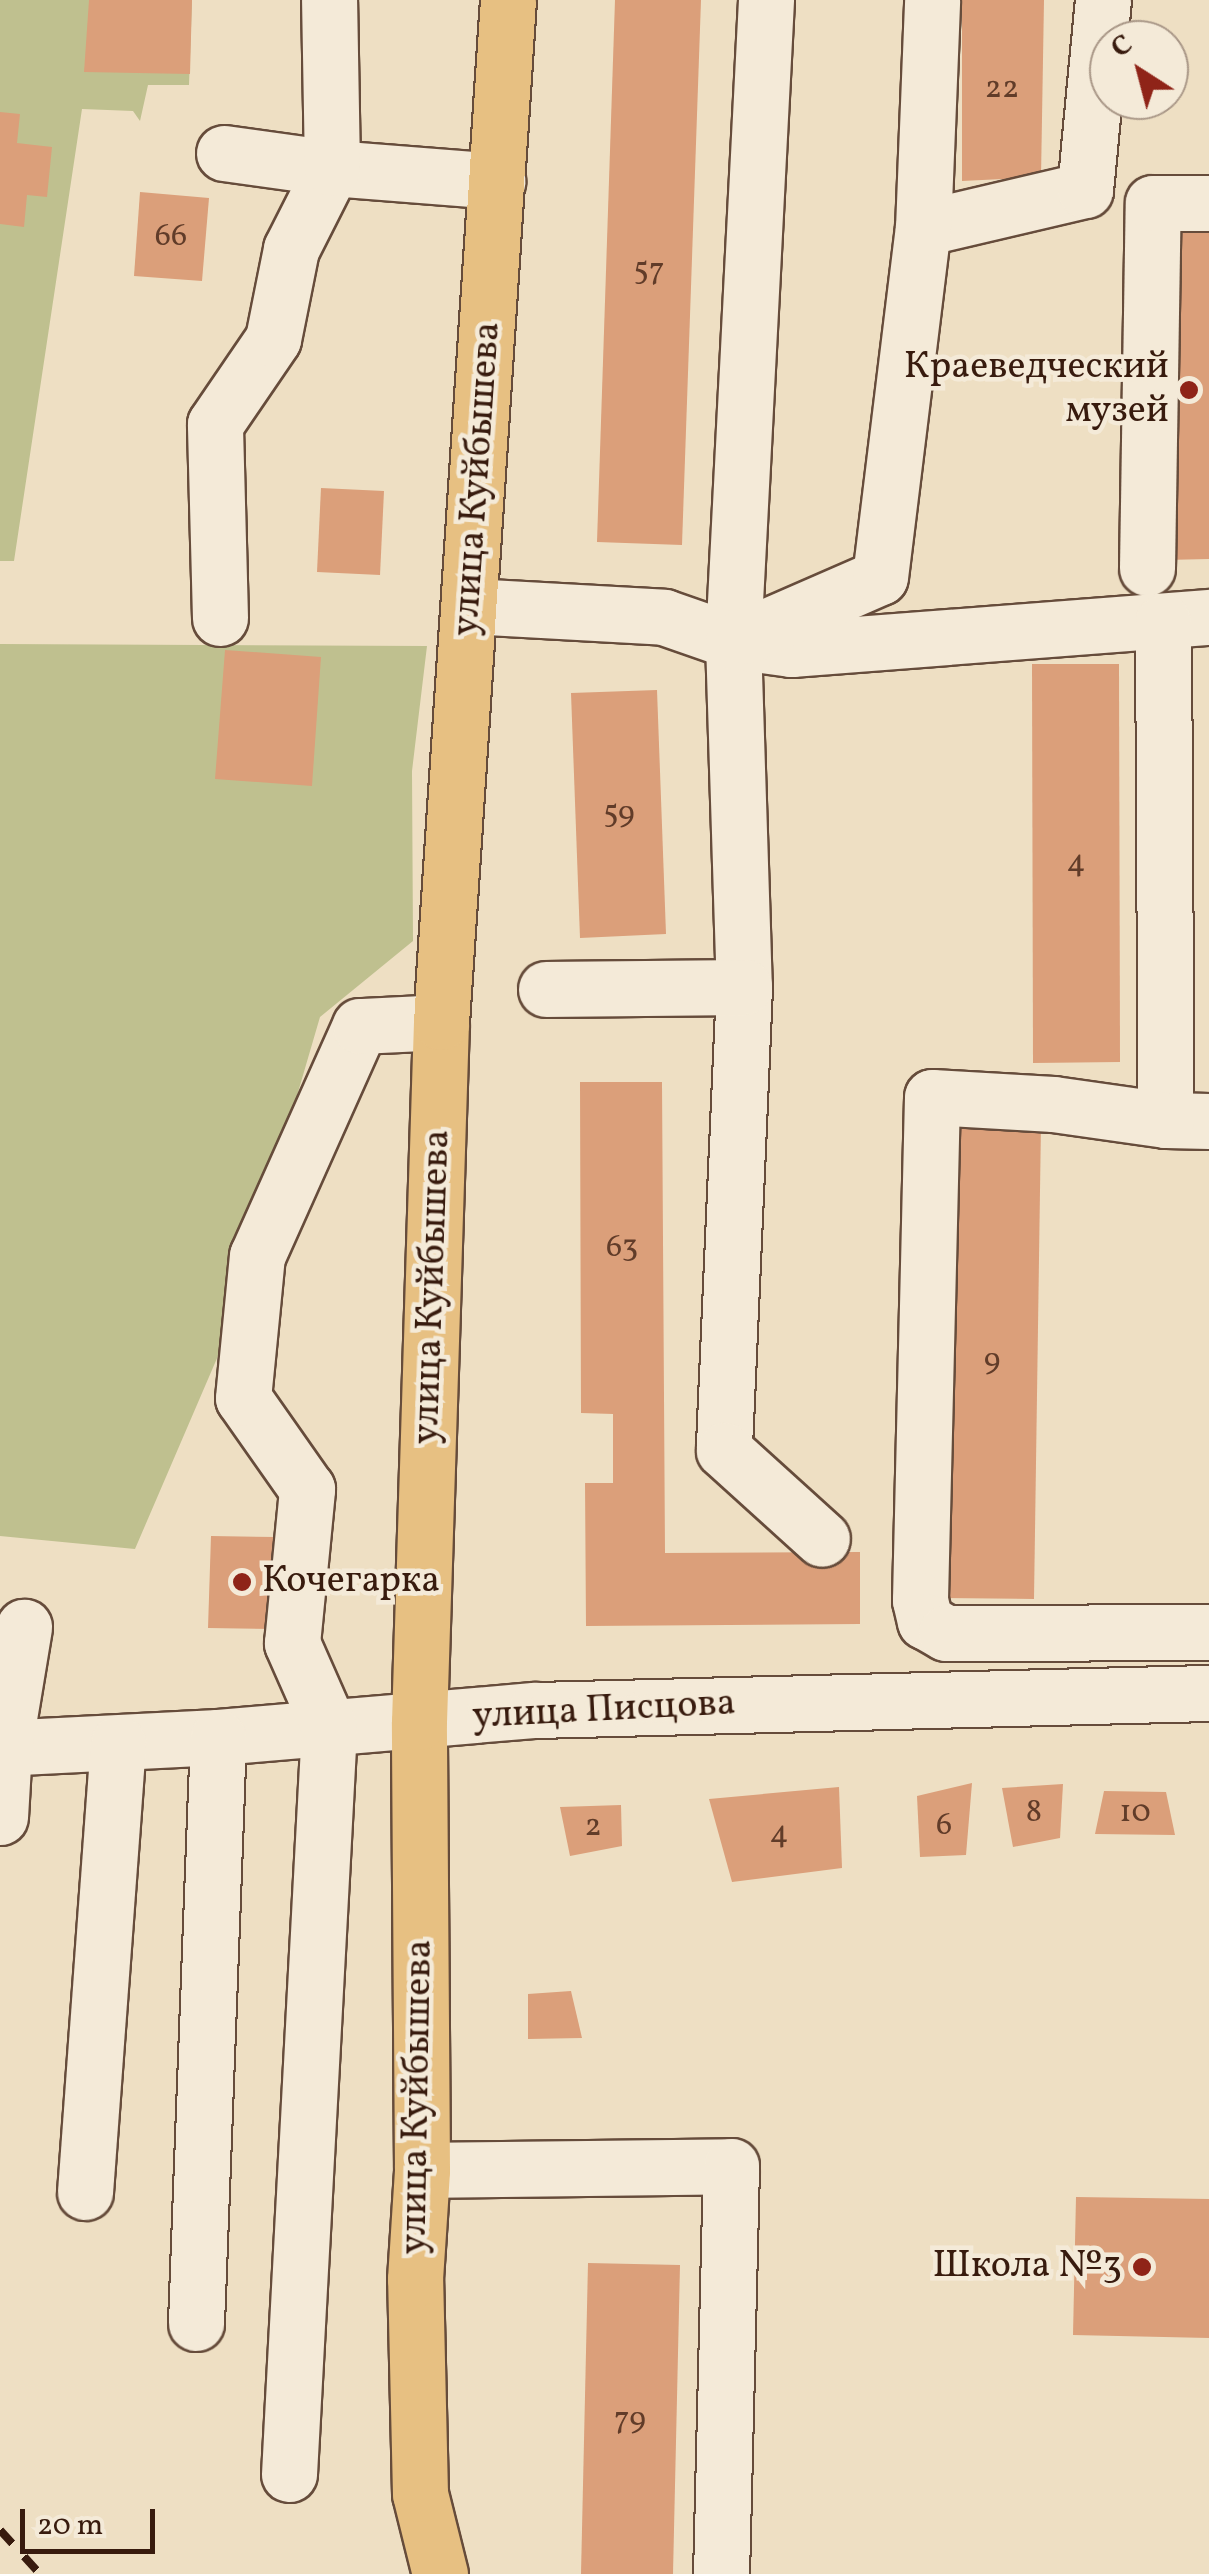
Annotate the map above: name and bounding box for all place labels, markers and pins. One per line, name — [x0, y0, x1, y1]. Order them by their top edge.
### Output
place label: Краеведческий музей — [904, 345, 1169, 434]
marker: Краеведческий музей — [1178, 379, 1200, 401]
place label: Кочегарка — [262, 1559, 440, 1605]
marker: Кочегарка — [231, 1571, 253, 1593]
place label: Школа №3 — [933, 2244, 1122, 2290]
marker: Школа №3 — [1131, 2256, 1153, 2278]

